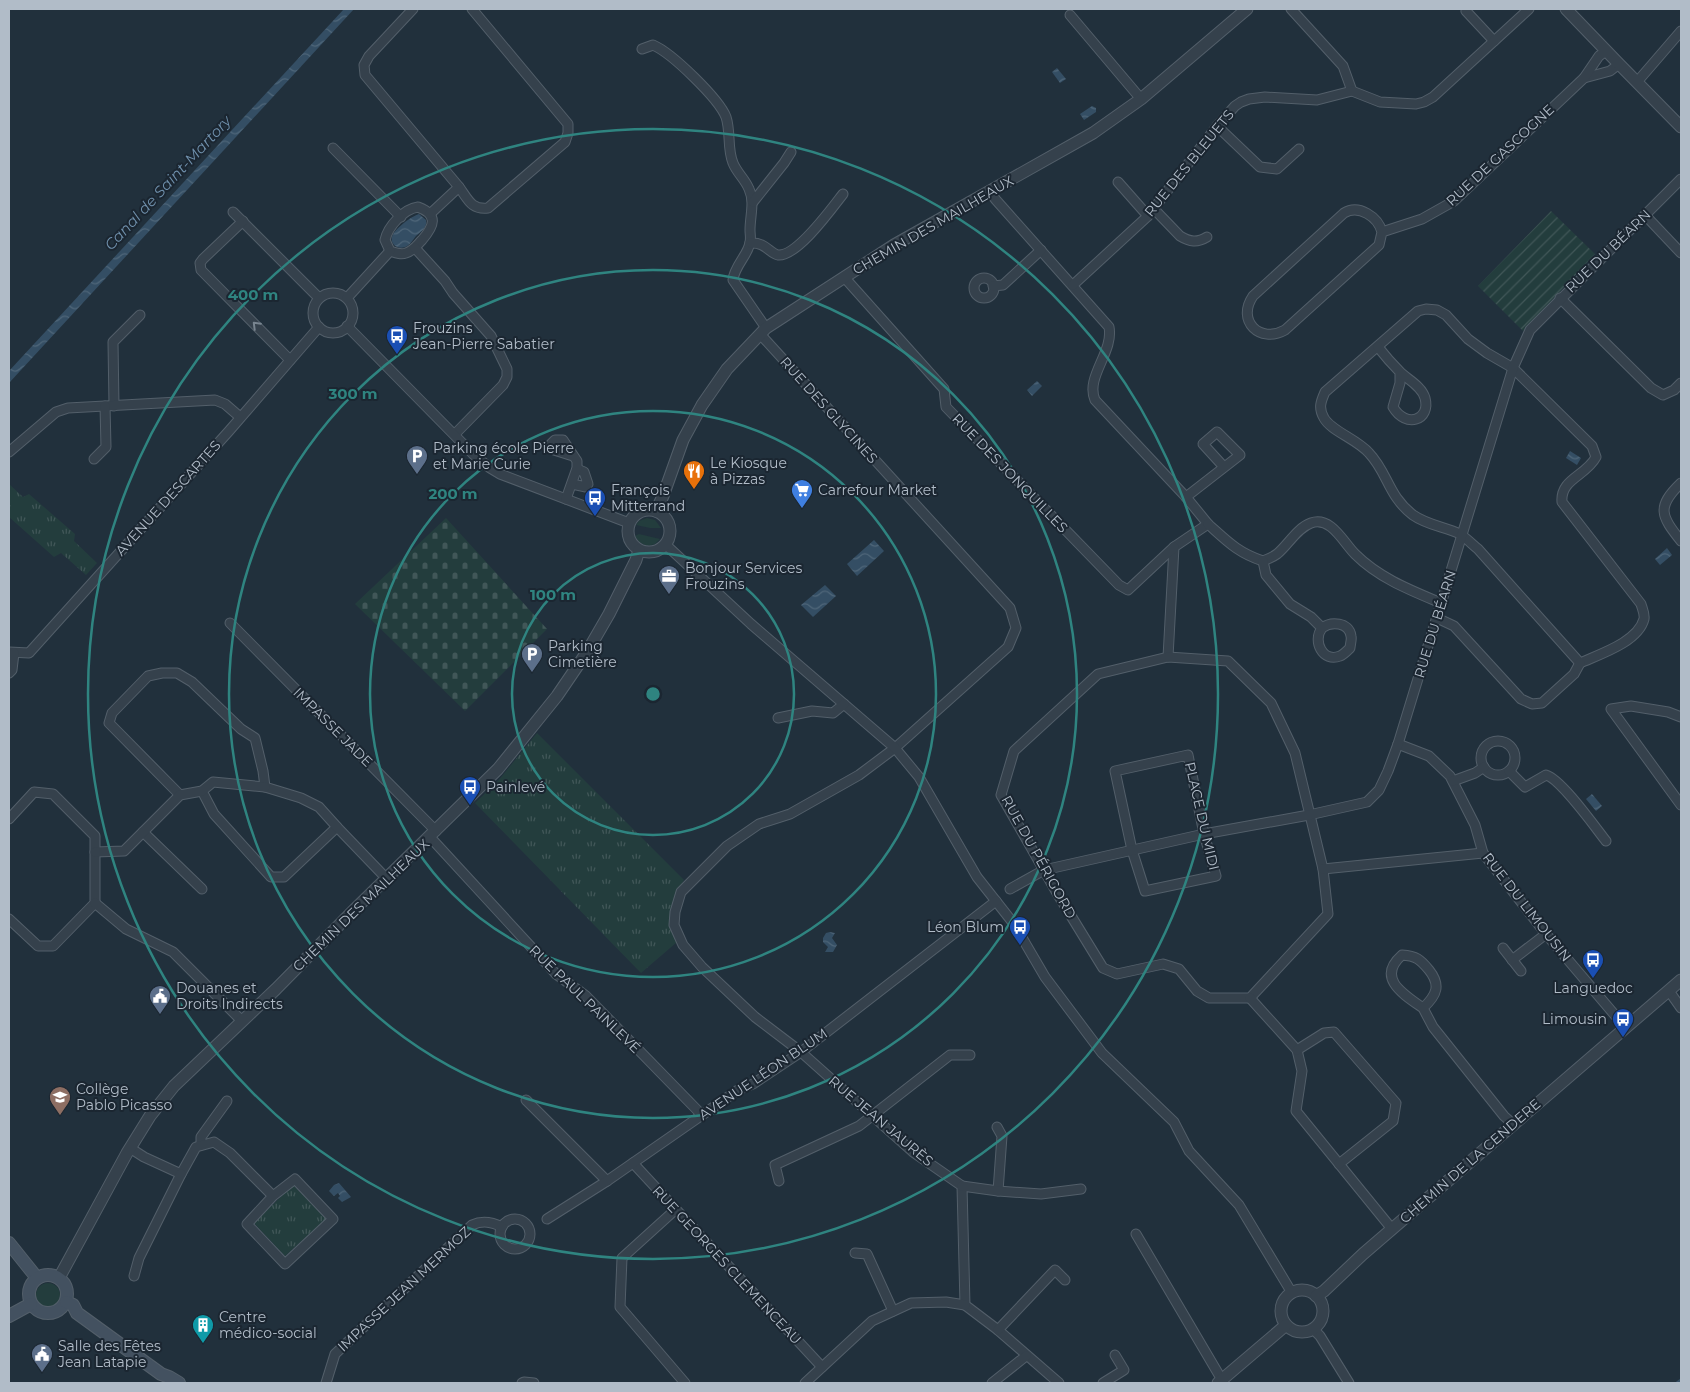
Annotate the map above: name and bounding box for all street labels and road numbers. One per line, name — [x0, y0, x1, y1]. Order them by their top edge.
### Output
street label: RUE DE GASCOGNE — [1442, 100, 1558, 210]
street label: RUE DES BLEUETS — [1140, 106, 1238, 220]
street label: CHEMIN DES MAILHEAUX — [849, 171, 1017, 279]
street label: RUE DU BÉARN — [1561, 206, 1655, 296]
street label: RUE DES GLYCINES — [776, 353, 882, 467]
street label: RUE DES JONQUILLES — [948, 410, 1072, 536]
street label: AVENUE DESCARTES — [111, 437, 225, 559]
street label: RUE DU BÉARN — [1410, 568, 1460, 680]
street label: IMPASSE JADE — [289, 683, 377, 771]
street label: PLACE DU MIDI — [1181, 760, 1223, 872]
street label: RUE DU PÉRIGORD — [998, 792, 1080, 922]
street label: CHEMIN DES MAILHEAUX — [289, 835, 433, 975]
street label: RUE DU LIMOUSIN — [1479, 849, 1575, 965]
street label: RUE PAUL PAINLEVÉ — [526, 941, 644, 1057]
street label: AVENUE LÉON BLUM — [695, 1024, 831, 1124]
street label: RUE JEAN JAURÈS — [825, 1072, 937, 1170]
street label: CHEMIN DE LA CENDERE — [1396, 1095, 1544, 1227]
street label: RUE GEORGES CLEMENCEAU — [649, 1182, 805, 1348]
street label: IMPASSE JEAN MERMOZ — [334, 1222, 474, 1356]

